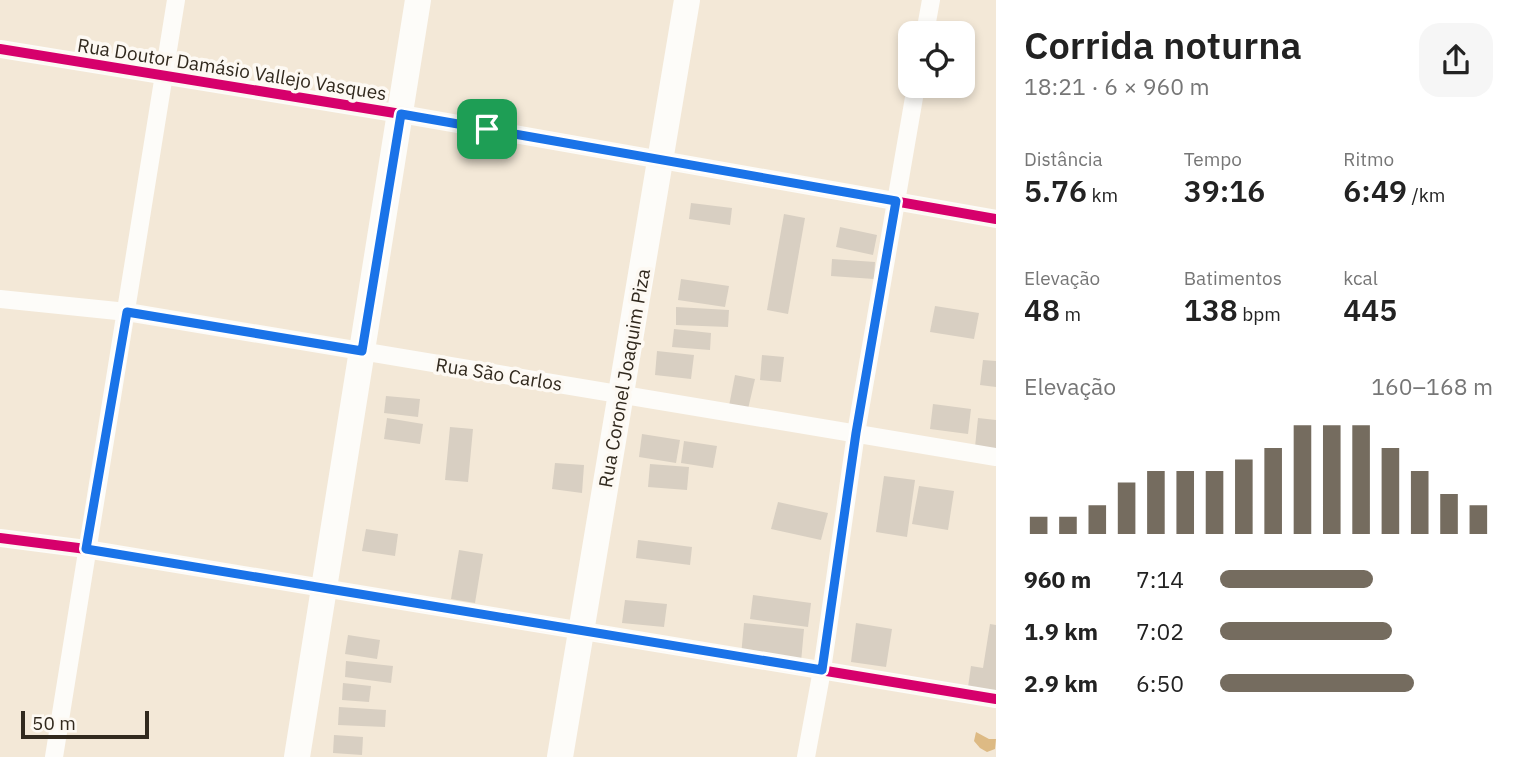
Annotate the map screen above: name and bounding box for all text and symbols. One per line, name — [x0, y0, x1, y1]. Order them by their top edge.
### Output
text: Corrida noturna — [1024, 20, 1302, 69]
map controls — [898, 21, 975, 98]
button: locate — [898, 21, 975, 98]
button: share — [1419, 23, 1493, 97]
street label: Rua Doutor Damásio Vallejo Vasques — [76, 33, 388, 105]
text: 18:21 · 6 × 960 m — [1024, 71, 1210, 101]
pin — [457, 99, 517, 159]
icon: arrive — [468, 110, 506, 148]
text: Distância — [1024, 147, 1103, 171]
text: Tempo — [1184, 147, 1242, 171]
text: Ritmo — [1343, 147, 1394, 171]
text: 5.76 — [1024, 171, 1087, 210]
text: 39:16 — [1184, 171, 1265, 210]
text: 6:49 — [1343, 171, 1407, 210]
text: km — [1087, 183, 1118, 207]
text: /km — [1407, 183, 1445, 207]
text: Elevação — [1024, 266, 1100, 290]
text: Batimentos — [1184, 266, 1282, 290]
text: kcal — [1343, 266, 1378, 290]
street label: Rua Coronel Joaquim Piza — [593, 267, 655, 489]
text: 48 — [1024, 290, 1060, 329]
text: 138 — [1184, 290, 1238, 329]
text: 445 — [1343, 290, 1397, 329]
text: m — [1060, 302, 1081, 326]
text: bpm — [1238, 302, 1281, 326]
street label: Rua São Carlos — [434, 352, 564, 396]
text: Elevação — [1024, 371, 1116, 401]
text: 160–168 m — [1371, 371, 1493, 401]
text: 960 m — [1024, 564, 1091, 594]
text: 7:14 — [1136, 564, 1184, 594]
text: 1.9 km — [1024, 616, 1098, 646]
text: 7:02 — [1136, 616, 1184, 646]
text: 2.9 km — [1024, 668, 1098, 698]
text: 6:50 — [1136, 668, 1184, 698]
scale bar — [21, 708, 149, 740]
text: 50 m — [32, 711, 76, 735]

